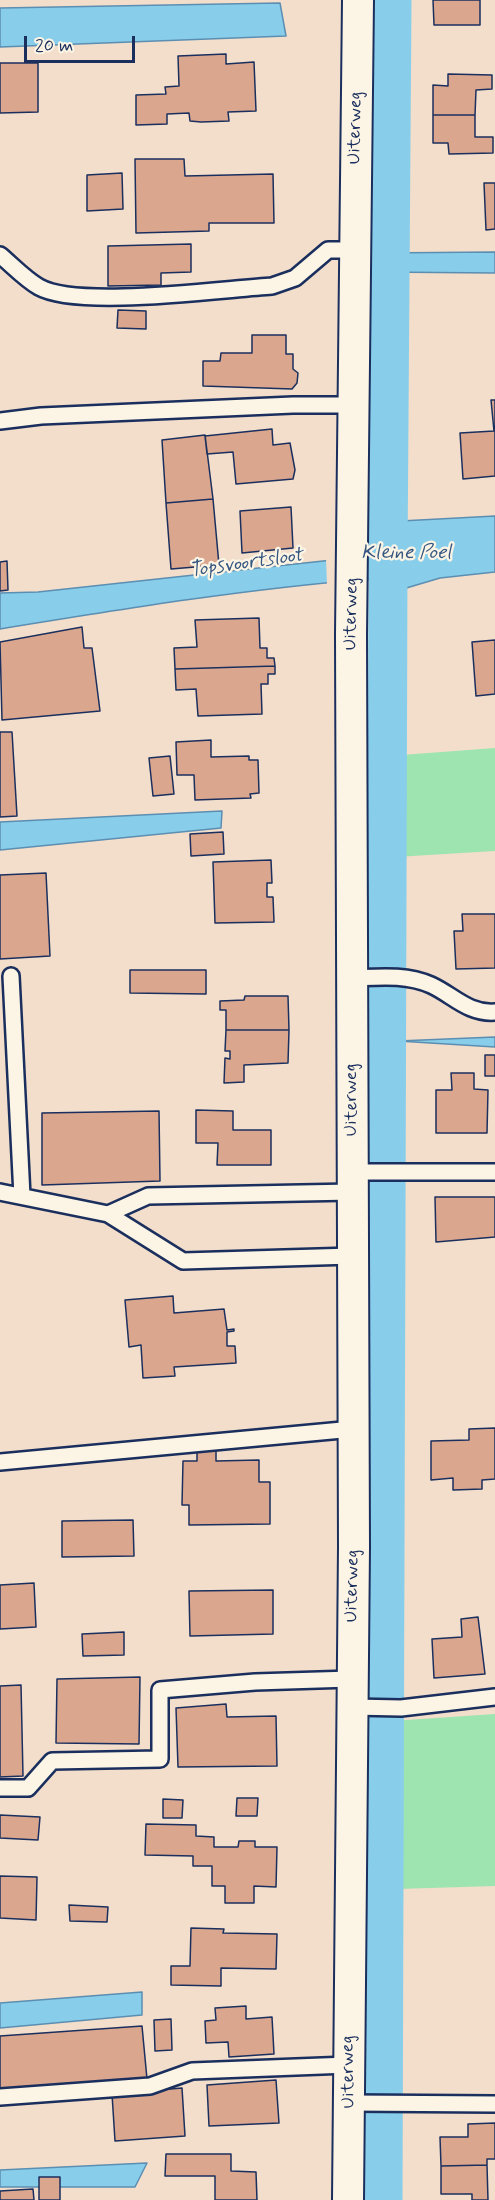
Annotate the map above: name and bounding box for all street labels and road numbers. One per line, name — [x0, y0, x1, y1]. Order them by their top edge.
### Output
street label: Uiterweg — [345, 91, 367, 165]
street label: Uiterweg — [341, 577, 363, 651]
street label: Uiterweg — [341, 1064, 363, 1136]
street label: Uiterweg — [342, 1549, 364, 1623]
street label: Uiterweg — [338, 2035, 360, 2109]

